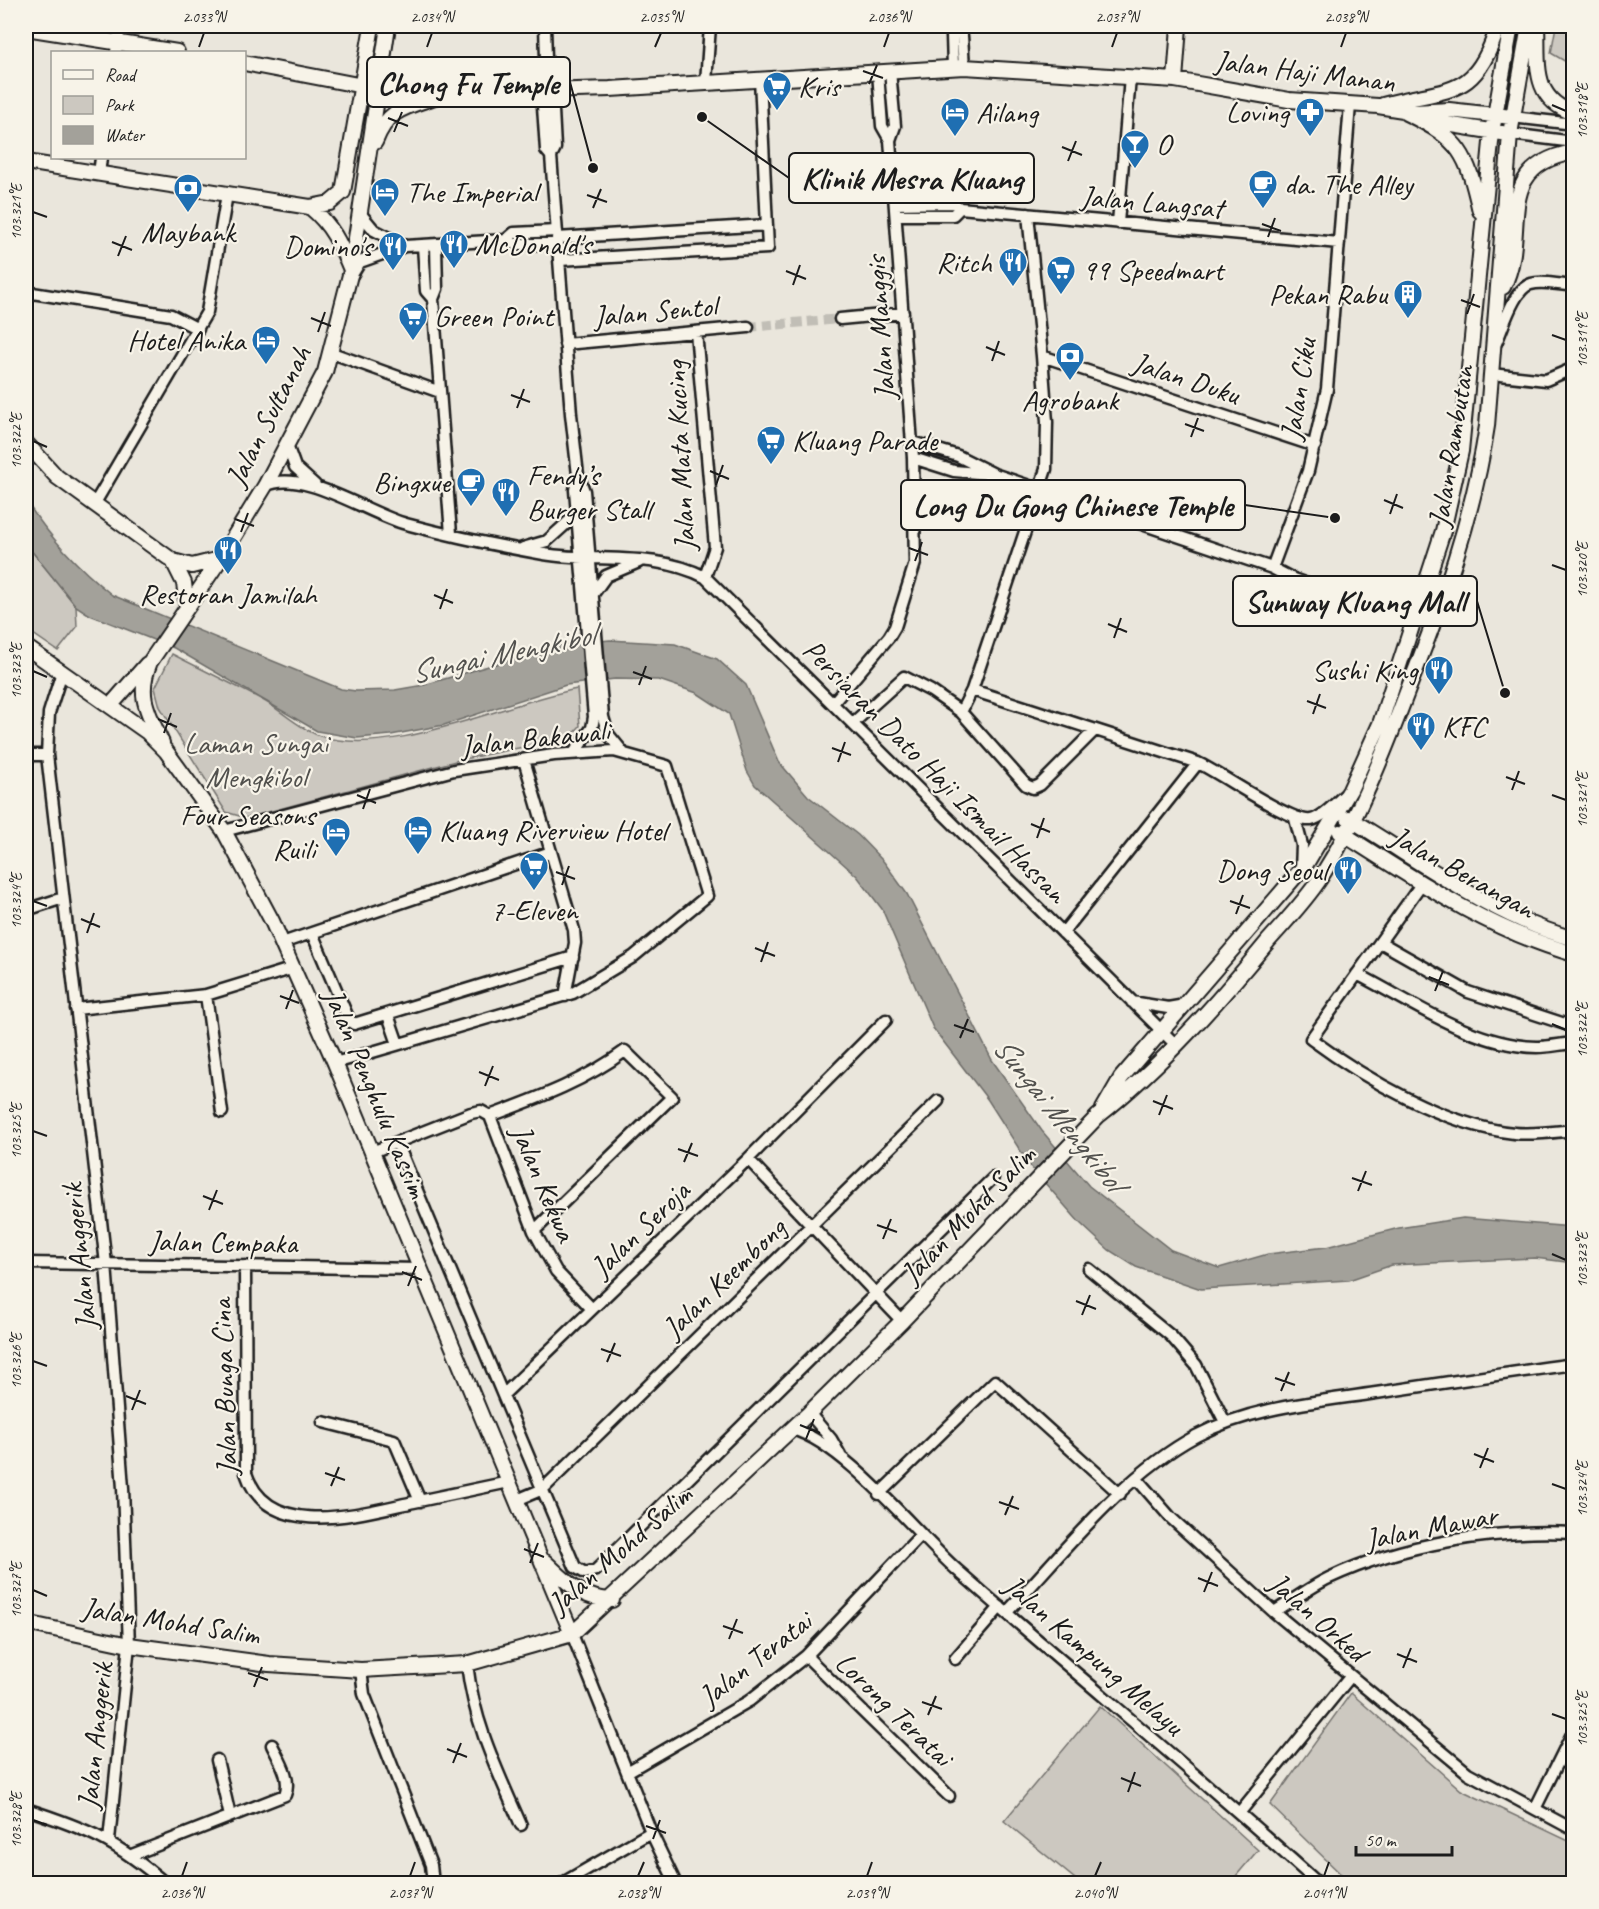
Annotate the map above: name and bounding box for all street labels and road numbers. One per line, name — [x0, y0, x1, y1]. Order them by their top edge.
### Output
street label: Jalan Haji Manan — [1211, 41, 1398, 101]
street label: Jalan Langsat — [1077, 177, 1229, 227]
street label: Jalan Manggis — [856, 252, 904, 403]
street label: Jalan Sentol — [590, 286, 723, 335]
street label: Jalan Ciku — [1271, 334, 1325, 444]
street label: Jalan Sultanah — [215, 339, 320, 494]
street label: Jalan Duku — [1126, 342, 1246, 414]
street label: Jalan Mata Kucing — [656, 358, 704, 554]
street label: Jalan Rambutan — [1419, 361, 1483, 532]
street label: Persiaran Dato Haji Ismail Hassan — [795, 631, 1076, 912]
street label: Jalan Bakawali — [457, 711, 615, 765]
street label: Jalan Berangan — [1383, 816, 1543, 928]
street label: Jalan Penghulu Kassim — [314, 980, 438, 1205]
street label: Jalan Kekwa — [502, 1117, 586, 1249]
street label: Jalan Mohd Salim — [891, 1135, 1045, 1293]
street label: Jalan Seroja — [581, 1171, 699, 1287]
street label: Jalan Anggerik — [52, 1180, 106, 1334]
street label: Jalan Keembong — [653, 1208, 796, 1348]
street label: Jalan Cempaka — [147, 1222, 299, 1262]
street label: Jalan Bunga Cina — [202, 1295, 246, 1478]
street label: Jalan Mohd Salim — [538, 1475, 701, 1623]
street label: Jalan Mawar — [1360, 1495, 1503, 1559]
street label: Jalan Orked — [1259, 1563, 1378, 1673]
street label: Jalan Kampung Melayu — [995, 1565, 1193, 1745]
street label: Jalan Mohd Salim — [78, 1588, 264, 1654]
street label: Jalan Teratai — [689, 1601, 822, 1716]
street label: Lorong Teratai — [827, 1644, 963, 1777]
street label: Jalan Anggerik — [68, 1659, 122, 1813]

